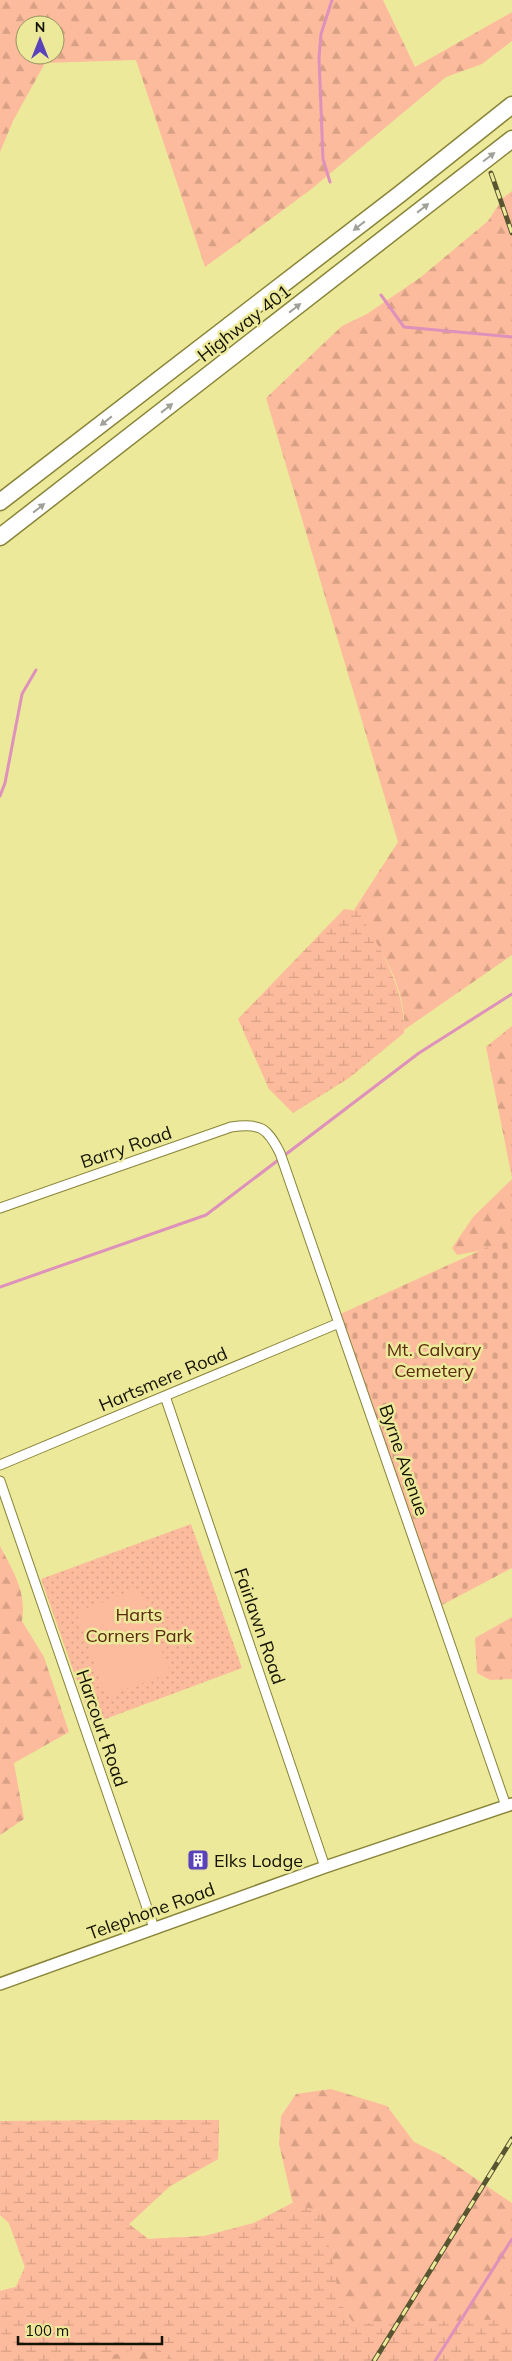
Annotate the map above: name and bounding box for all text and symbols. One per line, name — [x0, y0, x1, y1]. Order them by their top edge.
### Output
north arrow — [15, 15, 65, 65]
text: N — [35, 18, 45, 36]
one-way arrow — [482, 152, 496, 162]
one-way arrow — [416, 203, 429, 214]
one-way arrow — [353, 220, 366, 231]
street label: Highway 401 — [193, 279, 295, 367]
one-way arrow — [288, 303, 301, 314]
one-way arrow — [160, 402, 173, 413]
one-way arrow — [99, 416, 112, 426]
one-way arrow — [32, 502, 45, 513]
street label: Barry Road — [77, 1121, 175, 1173]
park label: Mt. Calvary Cemetery — [387, 1338, 482, 1382]
street label: Hartsmere Road — [95, 1342, 231, 1416]
street label: Byrne Avenue — [374, 1401, 434, 1519]
street label: Fairlawn Road — [229, 1565, 291, 1687]
park label: Harts Corners Park — [86, 1603, 193, 1647]
street label: Harcourt Road — [71, 1666, 133, 1790]
building icon: Elks Lodge — [186, 1848, 210, 1872]
place label: Elks Lodge — [214, 1849, 303, 1872]
street label: Telephone Road — [84, 1877, 218, 1945]
scale bar — [18, 2314, 161, 2346]
text: 100 m — [25, 2321, 69, 2340]

